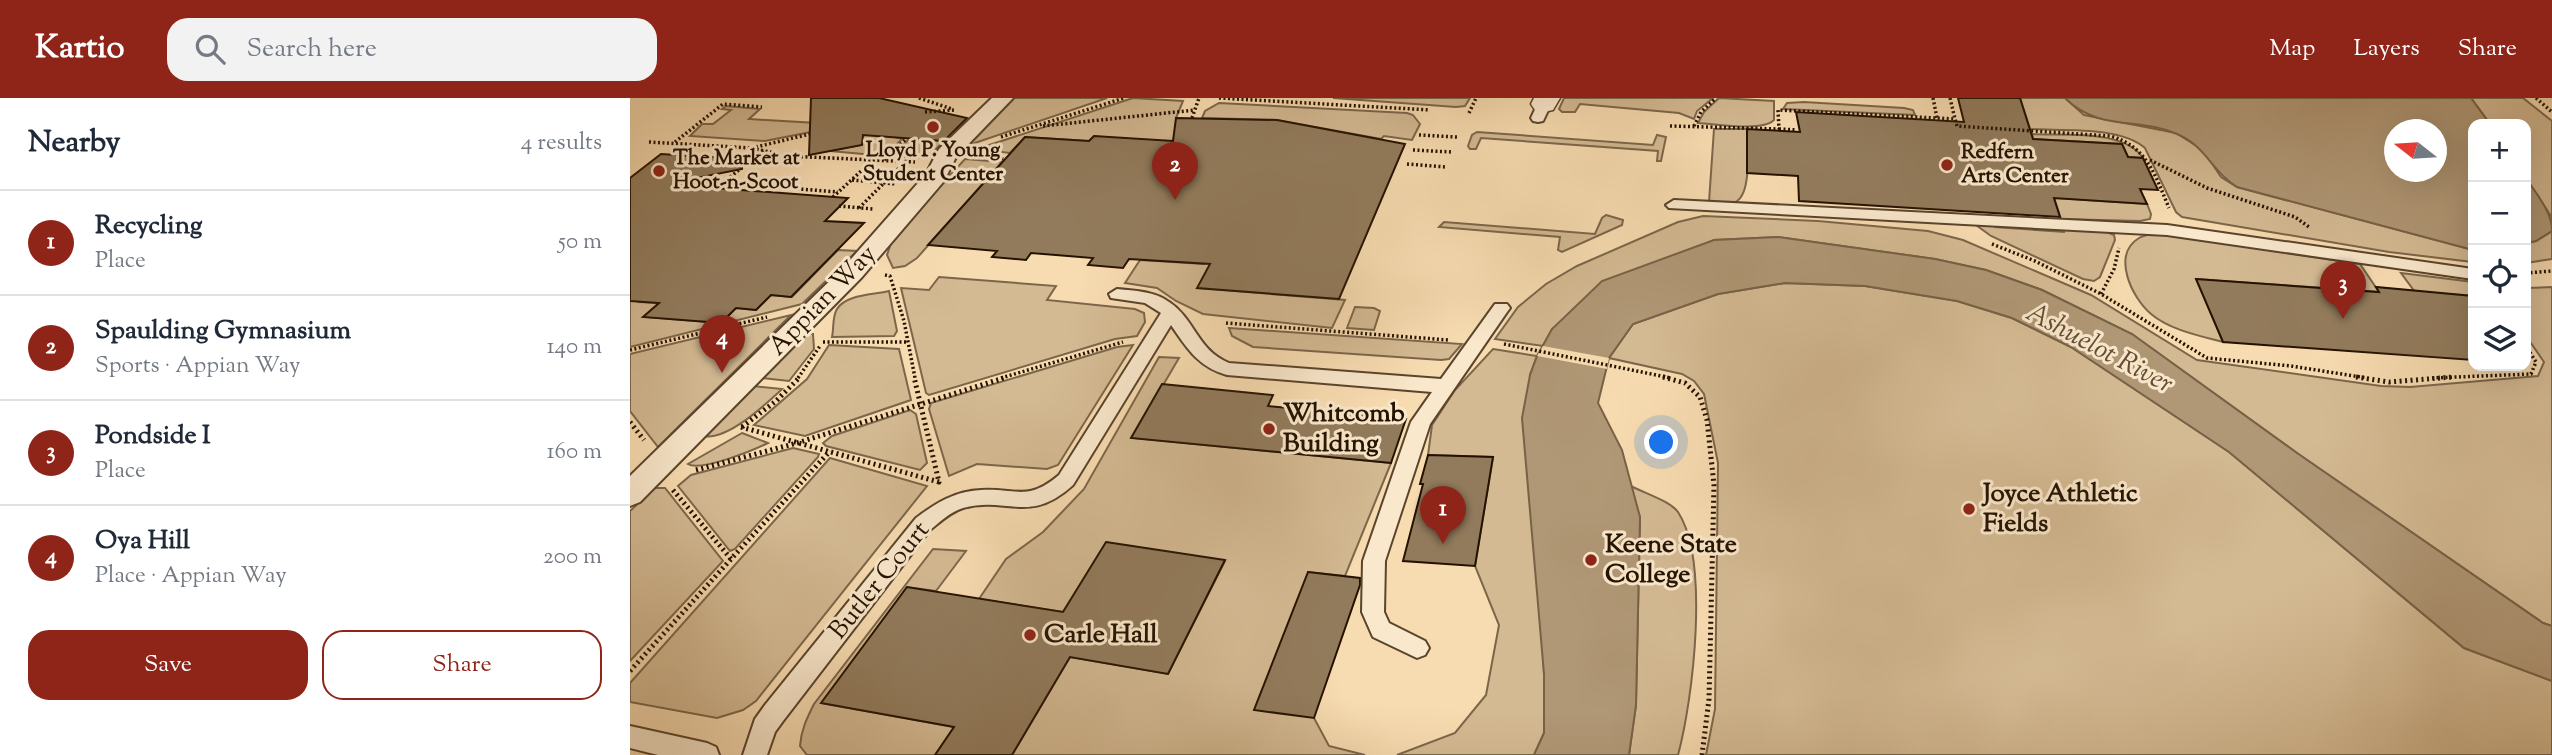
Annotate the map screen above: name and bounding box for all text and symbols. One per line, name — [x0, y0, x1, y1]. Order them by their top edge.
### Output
search box — [167, 18, 657, 81]
text: Kartio — [35, 25, 125, 73]
icon: search — [191, 30, 229, 68]
text: Search here — [247, 31, 377, 68]
text: Map — [2269, 32, 2315, 66]
text: Layers — [2353, 32, 2420, 66]
text: Share — [2458, 32, 2517, 66]
marker: Lloyd P. Young Student Center — [925, 119, 941, 135]
north arrow — [2384, 119, 2447, 182]
map controls — [2468, 119, 2531, 371]
button: + — [2468, 119, 2531, 182]
text: Nearby — [28, 122, 120, 165]
text: 4 results — [521, 127, 602, 160]
place label: Lloyd P. Young Student Center — [863, 136, 1003, 190]
place label: Redfern Arts Center — [1961, 138, 2069, 192]
pin: 2 — [1152, 142, 1198, 200]
place label: The Market at Hoot-n-Scoot — [673, 144, 800, 198]
marker: Redfern Arts Center — [1939, 157, 1955, 173]
marker: The Market at Hoot-n-Scoot — [651, 163, 667, 179]
button: − — [2468, 182, 2531, 245]
text: Recycling — [95, 208, 203, 245]
text: 1 — [47, 226, 55, 259]
text: 50 m — [558, 226, 602, 259]
street label: Appian Way — [760, 237, 886, 365]
text: Place — [95, 245, 146, 278]
button: locate — [2468, 245, 2531, 308]
pin: 3 — [2320, 261, 2366, 319]
water label: Ashuelot River — [2018, 293, 2180, 405]
button: layers — [2468, 308, 2531, 371]
text: Spaulding Gymnasium — [95, 313, 351, 350]
pin: 4 — [699, 315, 745, 373]
text: 2 — [46, 331, 56, 364]
text: 140 m — [547, 331, 602, 364]
text: Sports · Appian Way — [95, 350, 300, 383]
place label: Whitcomb Building — [1283, 396, 1405, 463]
text: Pondside I — [95, 418, 211, 455]
marker: Whitcomb Building — [1261, 421, 1277, 437]
your location — [1644, 425, 1678, 459]
text: 3 — [46, 436, 56, 469]
text: 160 m — [547, 436, 602, 469]
text: Place — [95, 455, 146, 488]
place label: Joyce Athletic Fields — [1981, 476, 2138, 543]
pin: 1 — [1420, 486, 1466, 544]
marker: Joyce Athletic Fields — [1961, 501, 1977, 517]
street label: Butler Court — [821, 514, 939, 648]
text: Oya Hill — [95, 523, 190, 560]
place label: Keene State College — [1605, 527, 1737, 594]
text: 4 — [45, 541, 57, 574]
text: 200 m — [543, 541, 602, 574]
marker: Keene State College — [1583, 552, 1599, 568]
text: Place · Appian Way — [95, 560, 287, 593]
place label: Carle Hall — [1044, 617, 1158, 654]
marker: Carle Hall — [1022, 627, 1038, 643]
button: Save — [28, 630, 308, 700]
button: Share — [322, 630, 602, 700]

